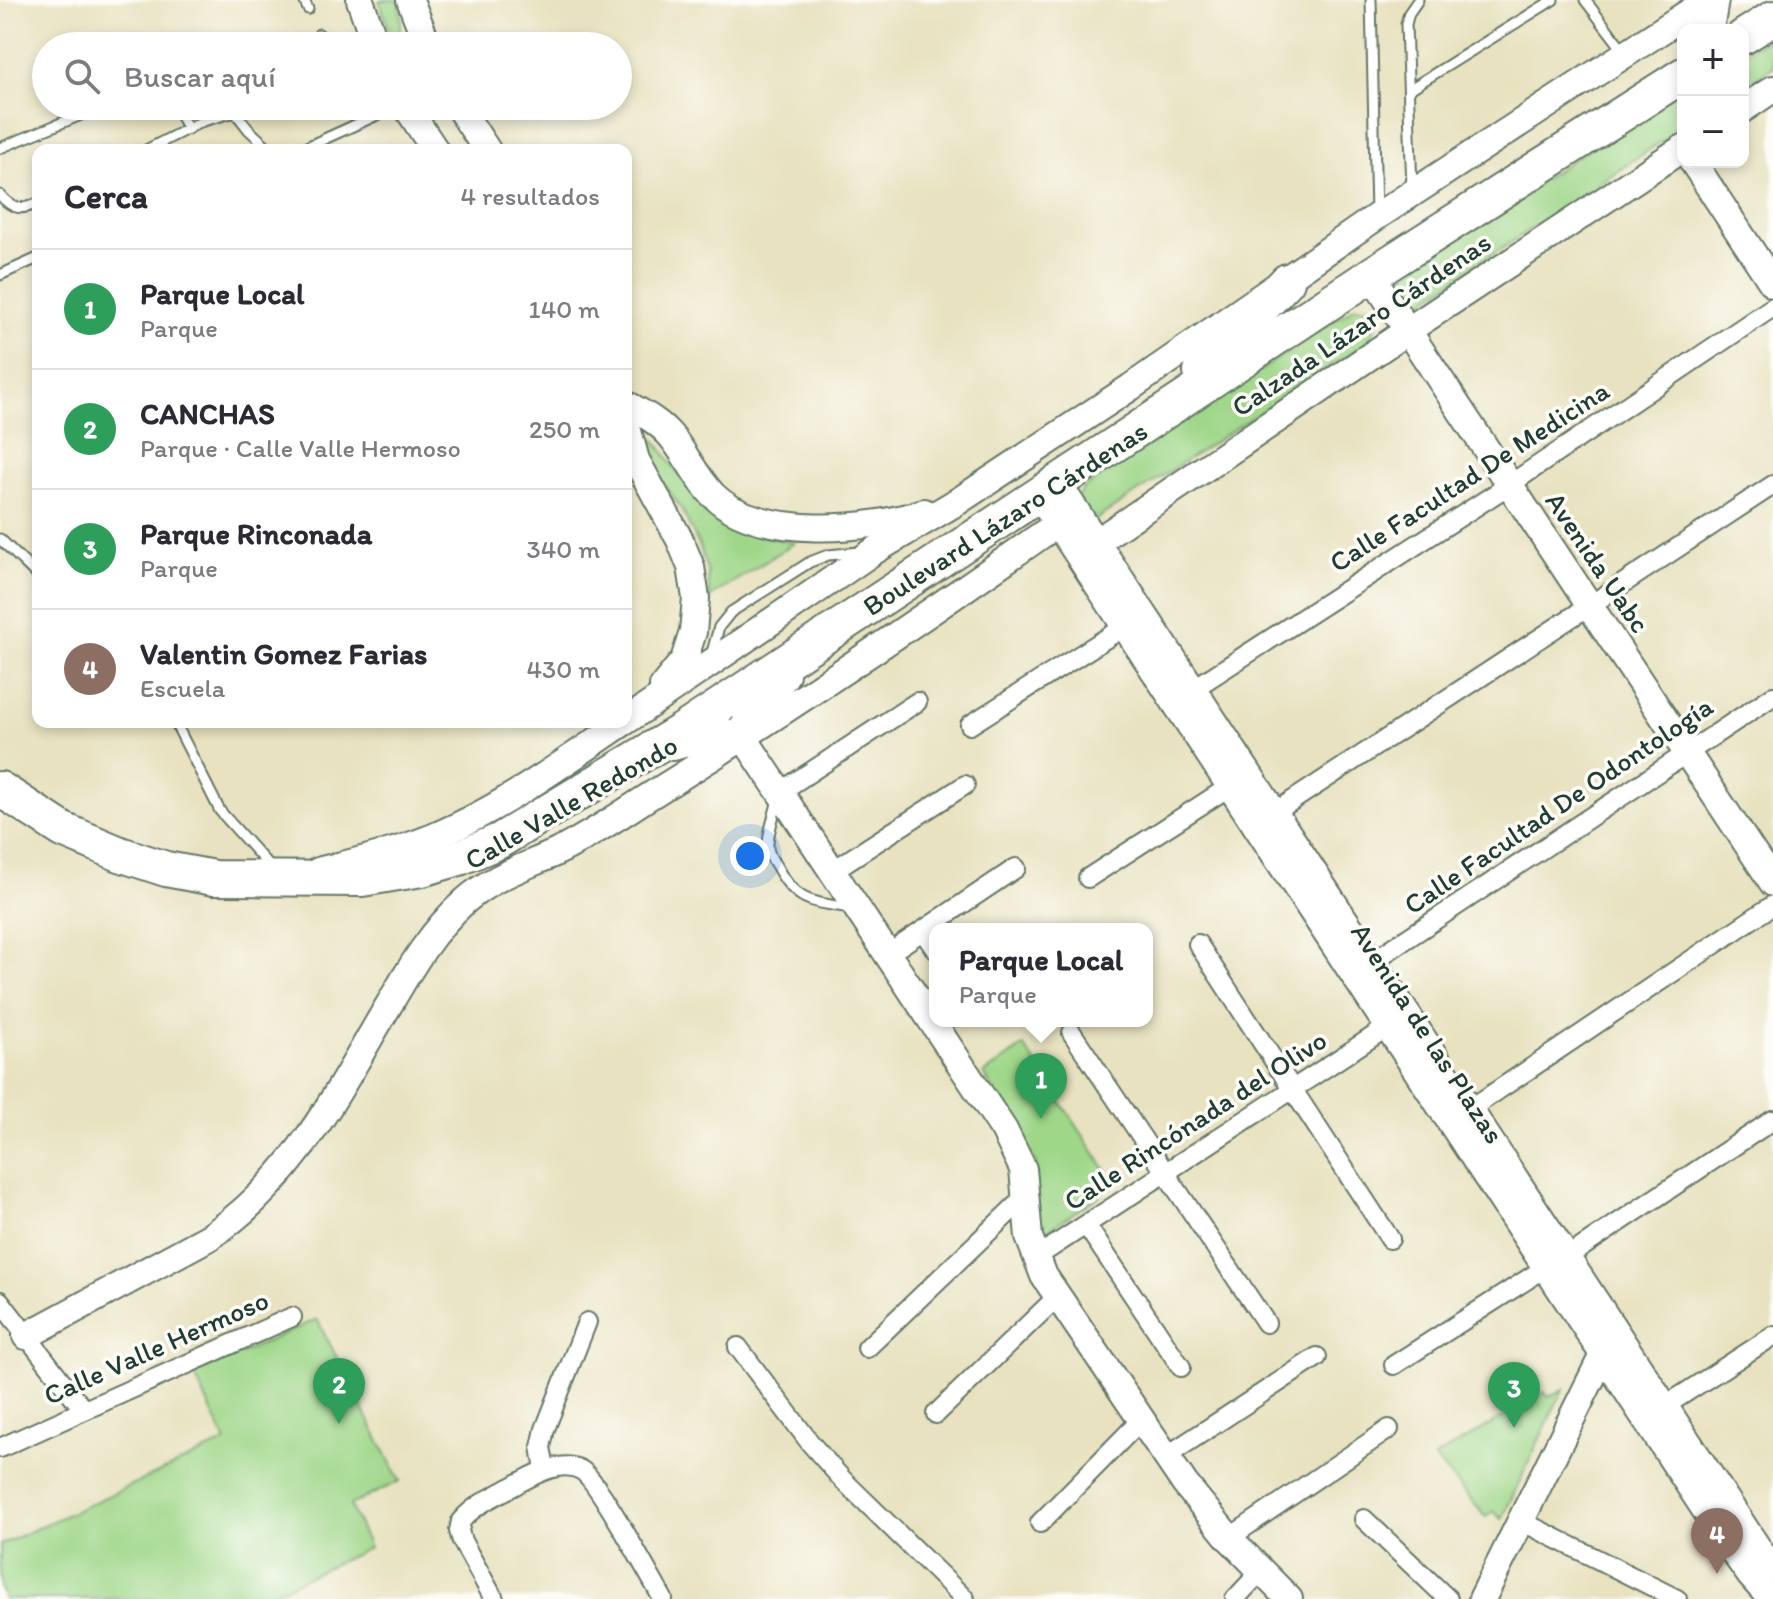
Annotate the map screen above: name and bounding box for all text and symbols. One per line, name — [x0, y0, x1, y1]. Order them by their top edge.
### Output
map controls — [1677, 24, 1749, 168]
button: + — [1677, 24, 1749, 96]
search box — [32, 32, 632, 120]
icon: search — [60, 54, 104, 98]
text: Buscar aquí — [124, 58, 276, 95]
button: − — [1677, 96, 1749, 168]
text: Cerca — [64, 176, 148, 217]
text: 4 resultados — [460, 180, 600, 212]
street label: Calzada Lázaro Cárdenas — [1225, 225, 1497, 423]
text: Parque Local — [140, 275, 304, 312]
text: 1 — [84, 293, 96, 325]
text: 140 m — [529, 293, 600, 325]
text: Parque — [140, 312, 218, 344]
street label: Calle Facultad De Medicina — [1323, 373, 1616, 579]
text: CANCHAS — [140, 395, 275, 432]
text: 2 — [83, 413, 97, 445]
text: 250 m — [529, 413, 600, 445]
street label: Boulevard Lázaro Cárdenas — [856, 413, 1154, 623]
text: Parque · Calle Valle Hermoso — [140, 432, 461, 464]
street label: Avenida Uabc — [1539, 485, 1657, 639]
text: Parque Rinconada — [140, 515, 372, 552]
text: 3 — [83, 533, 97, 565]
text: 340 m — [526, 533, 600, 565]
text: Parque — [140, 552, 218, 584]
text: Valentin Gomez Farias — [140, 635, 427, 672]
text: 4 — [82, 653, 98, 685]
text: 430 m — [526, 653, 600, 685]
text: Escuela — [140, 672, 225, 704]
street label: Calle Facultad De Odontología — [1397, 689, 1719, 921]
street label: Calle Valle Redondo — [459, 727, 683, 877]
your location — [730, 836, 770, 876]
street label: Avenida de las Plazas — [1344, 916, 1512, 1150]
popup — [929, 923, 1153, 1027]
text: Parque Local — [959, 941, 1123, 978]
text: Parque — [959, 978, 1037, 1010]
street label: Calle Rincónada del Olivo — [1057, 1022, 1333, 1218]
pin: 1 — [1015, 1053, 1067, 1119]
street label: Calle Valle Hermoso — [38, 1282, 274, 1412]
pin: 2 — [313, 1358, 365, 1424]
pin: 3 — [1488, 1362, 1540, 1428]
pin: 4 — [1691, 1508, 1743, 1574]

